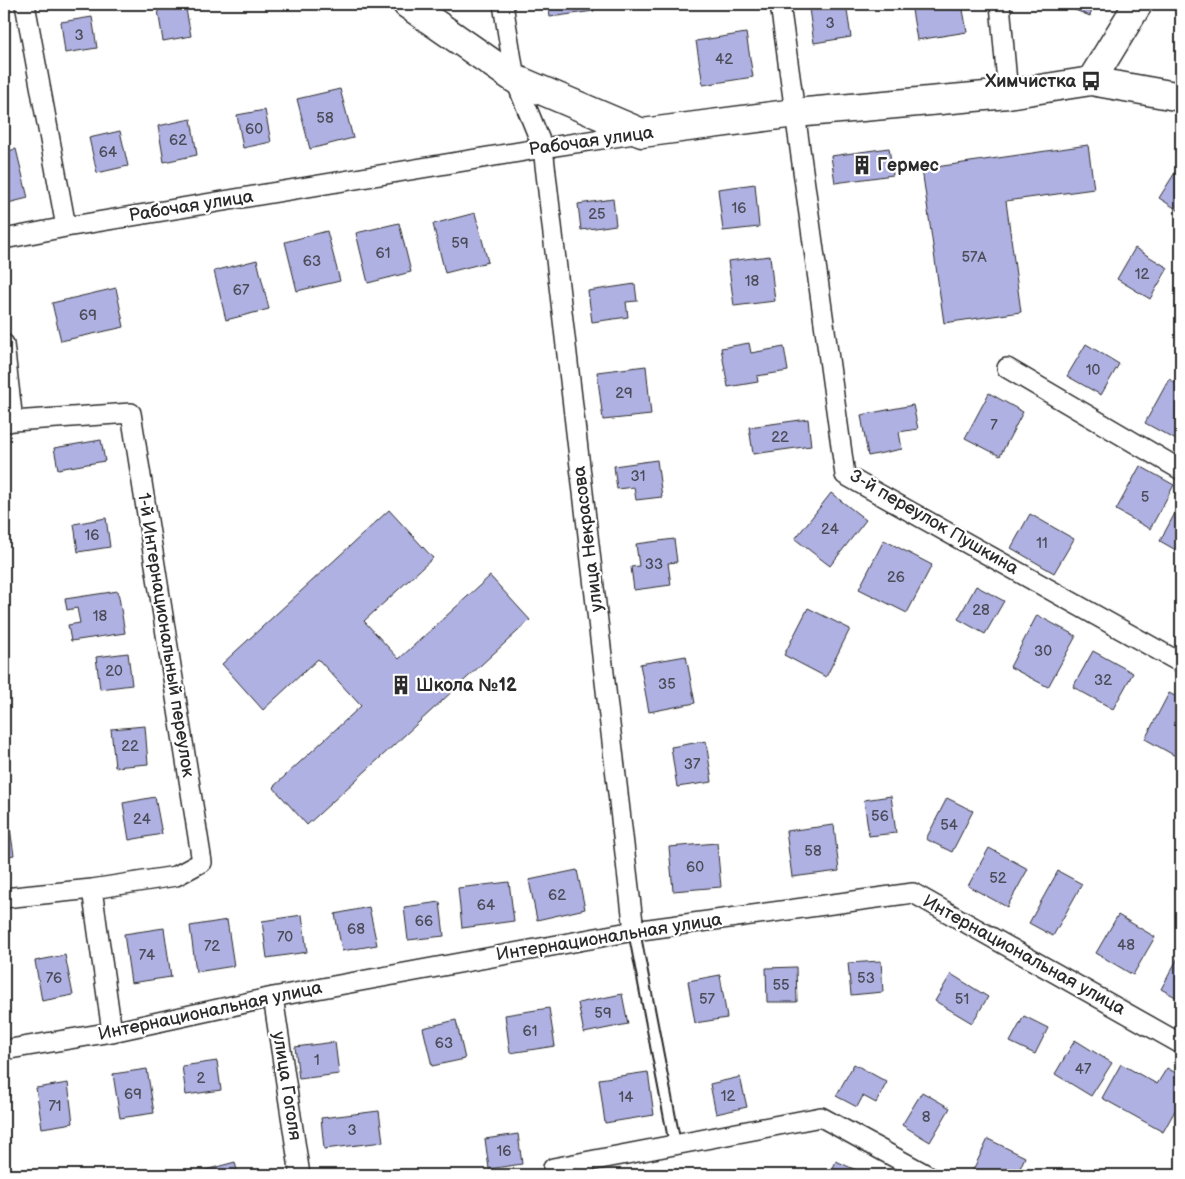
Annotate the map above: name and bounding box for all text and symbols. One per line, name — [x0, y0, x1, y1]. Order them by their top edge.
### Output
house number: 3 — [825, 14, 835, 33]
house number: 3 — [74, 26, 84, 45]
house number: 42 — [715, 50, 733, 69]
bus stop icon: Химчистка — [1080, 70, 1102, 92]
place label: Химчистка — [984, 71, 1077, 92]
house number: 58 — [316, 109, 334, 128]
house number: 60 — [245, 120, 263, 139]
street label: Рабочая улица — [527, 122, 655, 160]
house number: 62 — [169, 131, 187, 150]
house number: 64 — [99, 143, 117, 162]
building icon: Гермес — [851, 154, 873, 176]
place label: Гермес — [877, 155, 939, 176]
street label: Рабочая улица — [127, 186, 255, 226]
house number: 16 — [732, 199, 746, 218]
house number: 25 — [588, 205, 606, 224]
house number: 59 — [451, 234, 469, 253]
house number: 61 — [376, 244, 390, 263]
house number: 57А — [961, 248, 987, 267]
house number: 63 — [303, 252, 321, 271]
house number: 12 — [1135, 265, 1149, 284]
house number: 18 — [745, 272, 760, 291]
house number: 67 — [233, 281, 250, 300]
house number: 69 — [79, 306, 97, 325]
house number: 10 — [1086, 361, 1100, 380]
house number: 29 — [615, 384, 633, 403]
house number: 7 — [990, 416, 998, 435]
house number: 22 — [771, 428, 789, 447]
street label: улица Некрасова — [569, 465, 607, 613]
street label: 3-й переулок Пушкина — [846, 465, 1023, 579]
house number: 31 — [630, 467, 646, 486]
house number: 5 — [1141, 488, 1149, 507]
street label: 1-й Интернациональный переулок — [133, 491, 199, 779]
house number: 24 — [821, 520, 839, 539]
house number: 16 — [85, 526, 99, 545]
house number: 11 — [1036, 534, 1048, 553]
house number: 33 — [645, 555, 663, 574]
house number: 26 — [887, 568, 905, 587]
house number: 28 — [972, 601, 990, 620]
house number: 18 — [93, 607, 108, 626]
house number: 30 — [1034, 642, 1052, 661]
house number: 20 — [105, 662, 123, 681]
house number: 32 — [1094, 671, 1112, 690]
building icon: Школа №12 — [390, 674, 412, 696]
place label: Школа №12 — [416, 675, 517, 696]
house number: 35 — [658, 675, 676, 694]
house number: 22 — [121, 737, 139, 756]
house number: 37 — [684, 755, 701, 774]
house number: 56 — [871, 807, 889, 826]
house number: 24 — [133, 810, 151, 829]
house number: 54 — [940, 816, 958, 835]
house number: 58 — [804, 842, 822, 861]
house number: 60 — [686, 858, 704, 877]
house number: 52 — [989, 869, 1007, 888]
house number: 62 — [548, 886, 566, 905]
street label: Интернациональная улица — [919, 890, 1129, 1020]
house number: 64 — [477, 896, 495, 915]
street label: Интернациональная улица — [495, 909, 724, 965]
house number: 66 — [415, 912, 433, 931]
house number: 68 — [347, 920, 365, 939]
house number: 70 — [277, 928, 293, 947]
house number: 48 — [1117, 936, 1135, 955]
house number: 72 — [204, 937, 220, 956]
house number: 74 — [139, 946, 155, 965]
house number: 76 — [46, 969, 62, 988]
house number: 53 — [857, 969, 875, 988]
house number: 55 — [772, 976, 790, 995]
street label: Интернациональная улица — [96, 977, 324, 1045]
house number: 57 — [699, 990, 716, 1009]
house number: 51 — [955, 990, 969, 1009]
house number: 59 — [594, 1004, 612, 1023]
house number: 61 — [523, 1022, 537, 1041]
street label: улица Гоголя — [268, 1030, 306, 1142]
house number: 63 — [435, 1034, 453, 1053]
house number: 1 — [314, 1051, 320, 1070]
house number: 47 — [1075, 1060, 1092, 1079]
house number: 2 — [197, 1069, 206, 1088]
house number: 69 — [124, 1085, 142, 1104]
house number: 12 — [721, 1087, 735, 1106]
house number: 14 — [619, 1088, 633, 1107]
house number: 71 — [48, 1097, 62, 1116]
house number: 8 — [922, 1108, 931, 1127]
house number: 3 — [347, 1121, 357, 1140]
house number: 16 — [497, 1142, 511, 1161]

